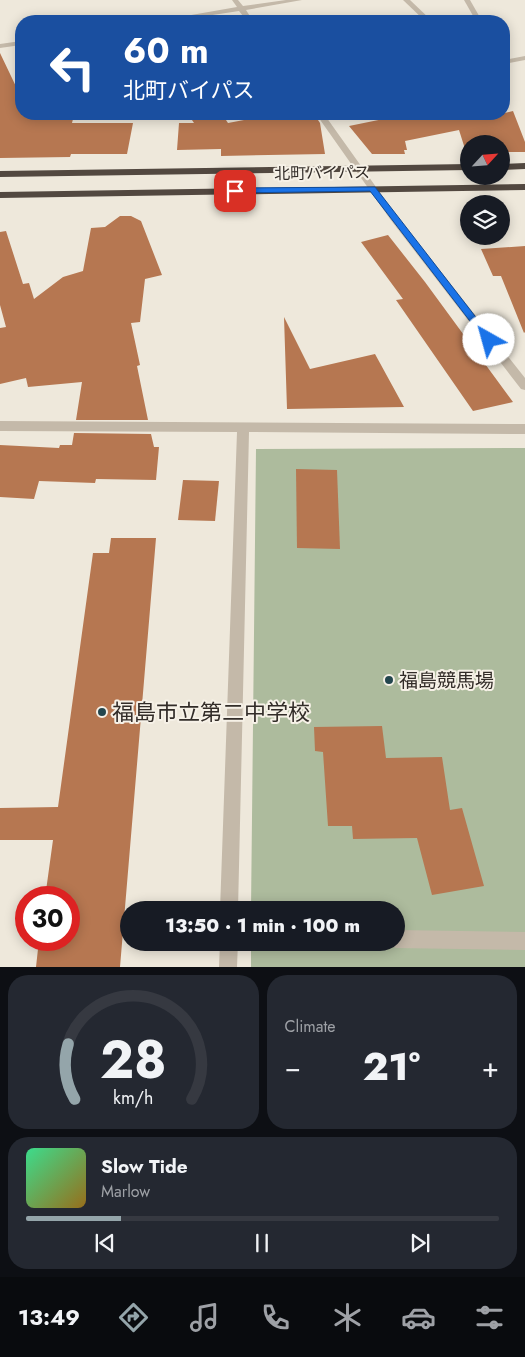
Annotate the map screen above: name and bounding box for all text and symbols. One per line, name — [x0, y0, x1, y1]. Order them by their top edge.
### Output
text: 60 m — [123, 26, 209, 76]
icon: left — [40, 35, 105, 100]
text: 北町バイパス — [123, 74, 255, 106]
north arrow — [460, 135, 510, 185]
map controls — [460, 135, 510, 245]
street label: 北町バイパス — [274, 161, 370, 185]
pin — [214, 170, 256, 212]
icon: arrive — [221, 177, 249, 205]
button: layers — [460, 195, 510, 245]
position arrow — [462, 313, 514, 365]
place label: 福島競馬場 — [399, 667, 494, 694]
marker: 福島競馬場 — [383, 674, 395, 686]
place label: 福島市立第二中学校 — [112, 696, 310, 728]
marker: 福島市立第二中学校 — [96, 706, 108, 718]
speed limit sign: 30 — [15, 886, 80, 951]
text: 13:50 · 1 min · 100 m — [165, 912, 360, 939]
text: Climate — [285, 1015, 336, 1038]
text: 28 — [100, 1022, 167, 1098]
text: 21° — [363, 1039, 420, 1094]
text: − — [285, 1047, 301, 1088]
text: + — [482, 1047, 499, 1088]
text: km/h — [113, 1085, 153, 1111]
text: Slow Tide — [101, 1153, 188, 1180]
text: Marlow — [101, 1180, 150, 1203]
icon: previous — [91, 1229, 119, 1257]
icon: pause — [248, 1229, 276, 1257]
icon: next — [406, 1229, 434, 1257]
icon: directions — [116, 1300, 151, 1335]
icon: music — [187, 1300, 222, 1335]
icon: phone — [258, 1300, 293, 1335]
icon: climate — [330, 1300, 365, 1335]
icon: car — [401, 1300, 436, 1335]
icon: filters — [472, 1300, 507, 1335]
text: 13:49 — [18, 1301, 80, 1333]

